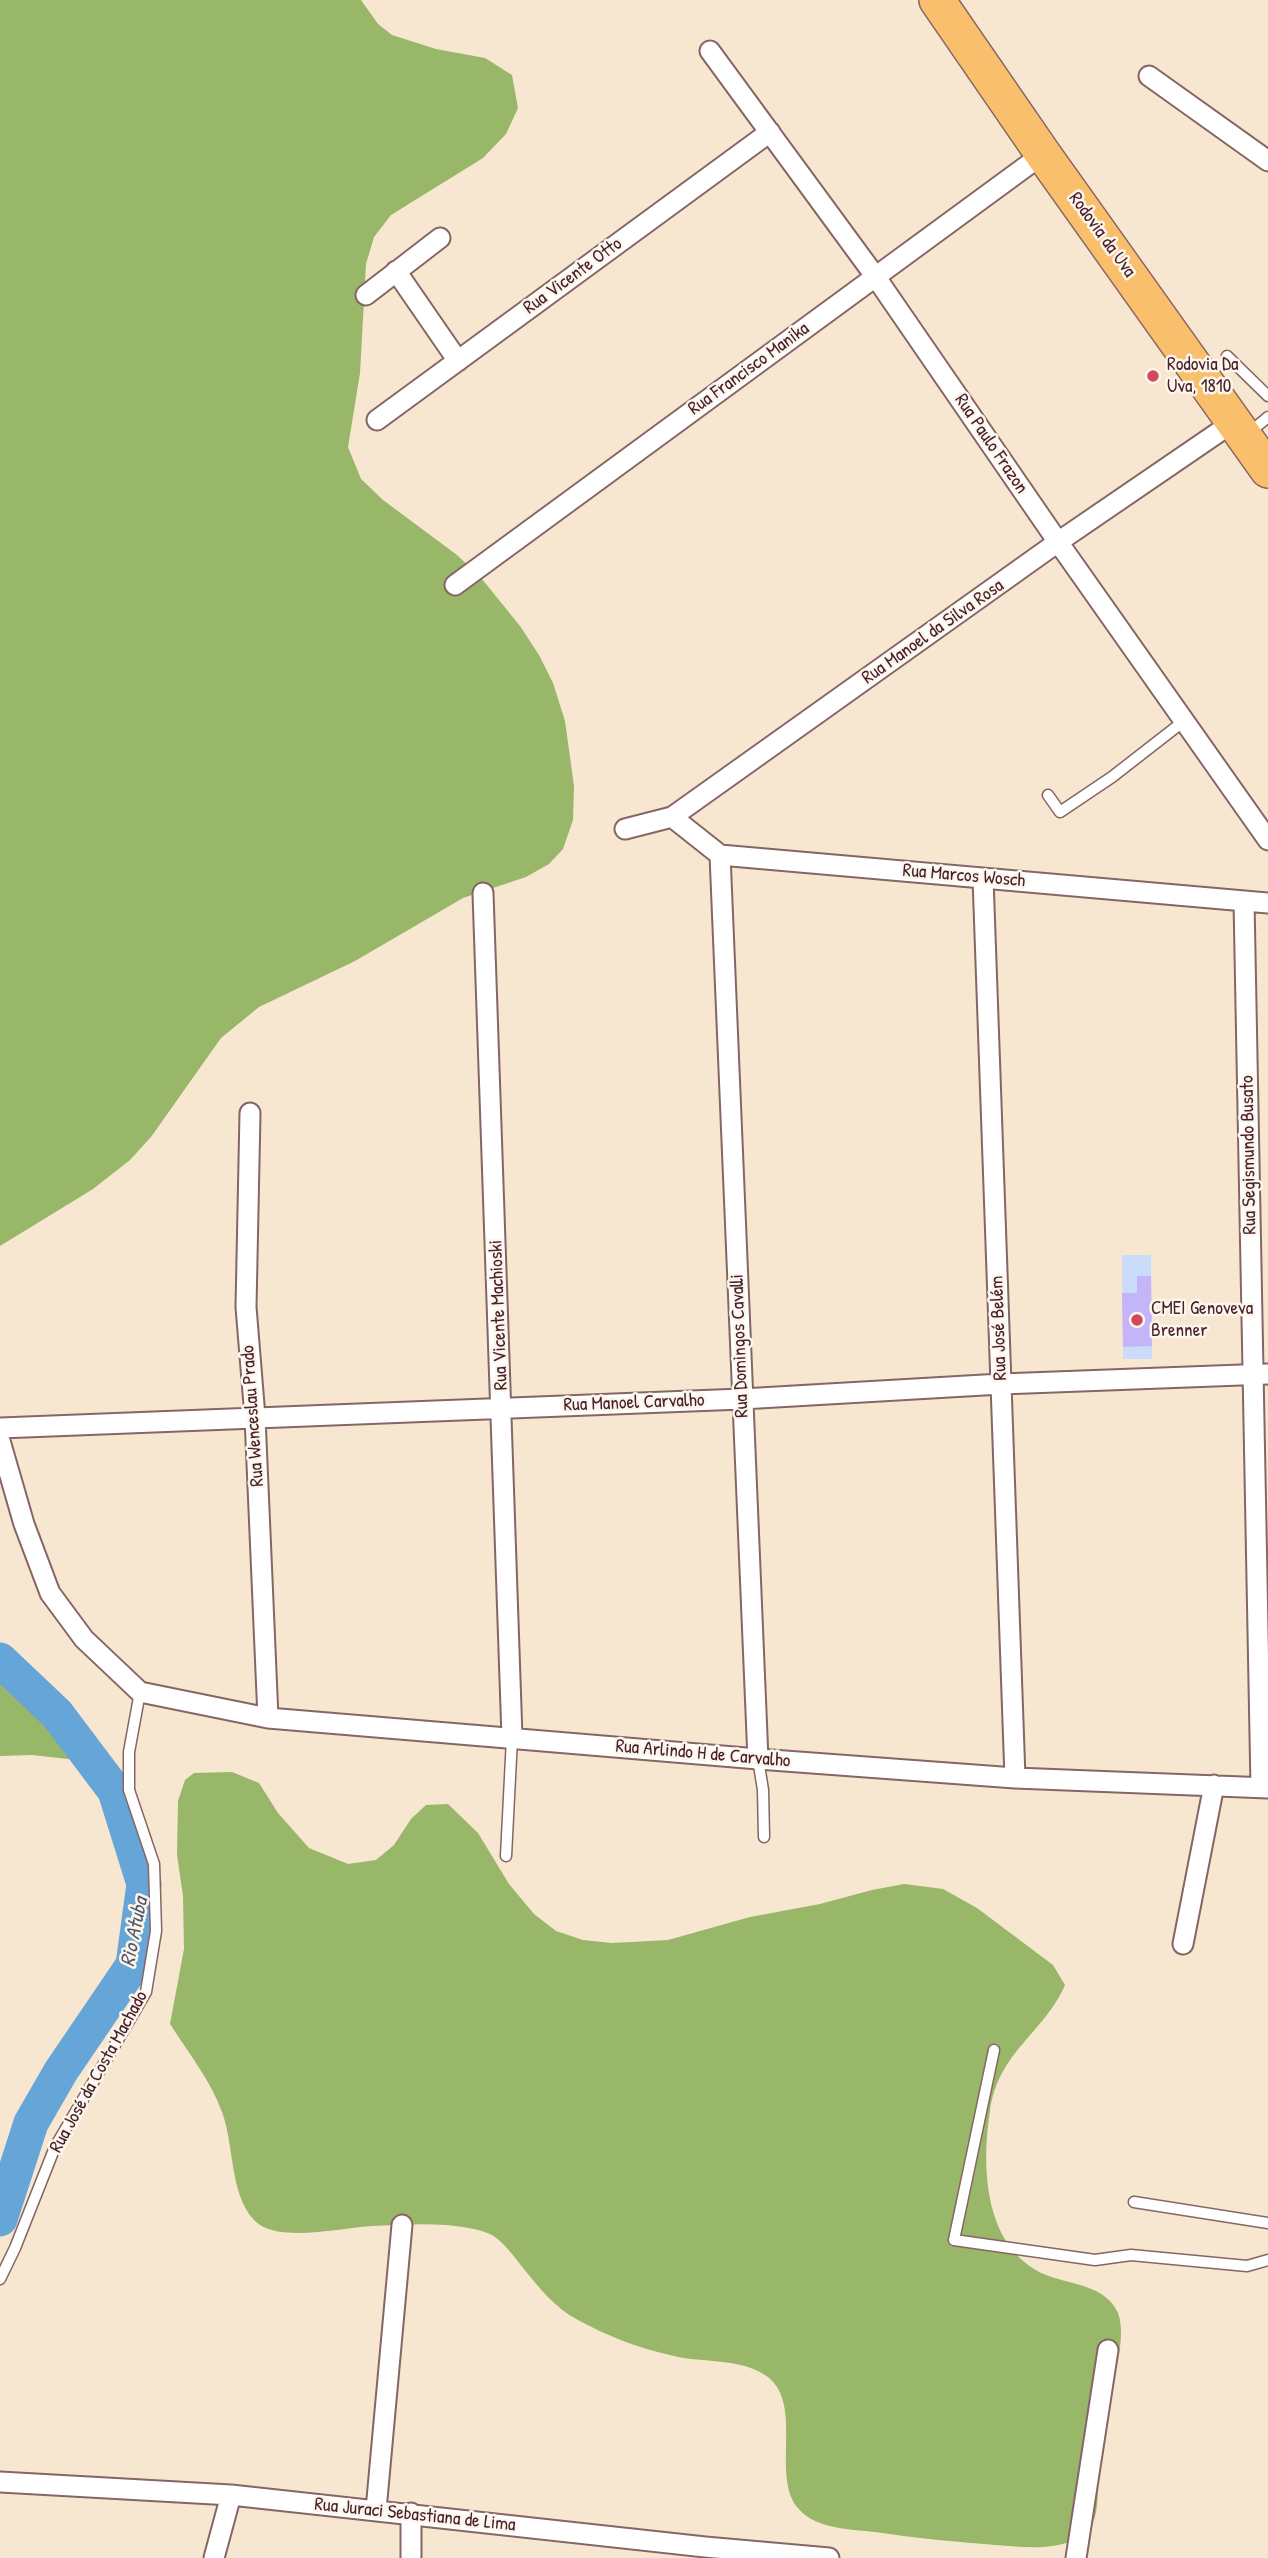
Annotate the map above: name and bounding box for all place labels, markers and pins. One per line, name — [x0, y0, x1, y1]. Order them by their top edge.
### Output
place label: Rodovia Da Uva, 1810 — [1167, 354, 1238, 398]
marker: Rodovia Da Uva, 1810 — [1145, 368, 1161, 384]
place label: CMEI Genoveva Brenner — [1151, 1298, 1253, 1342]
marker: CMEI Genoveva Brenner — [1129, 1312, 1145, 1328]

